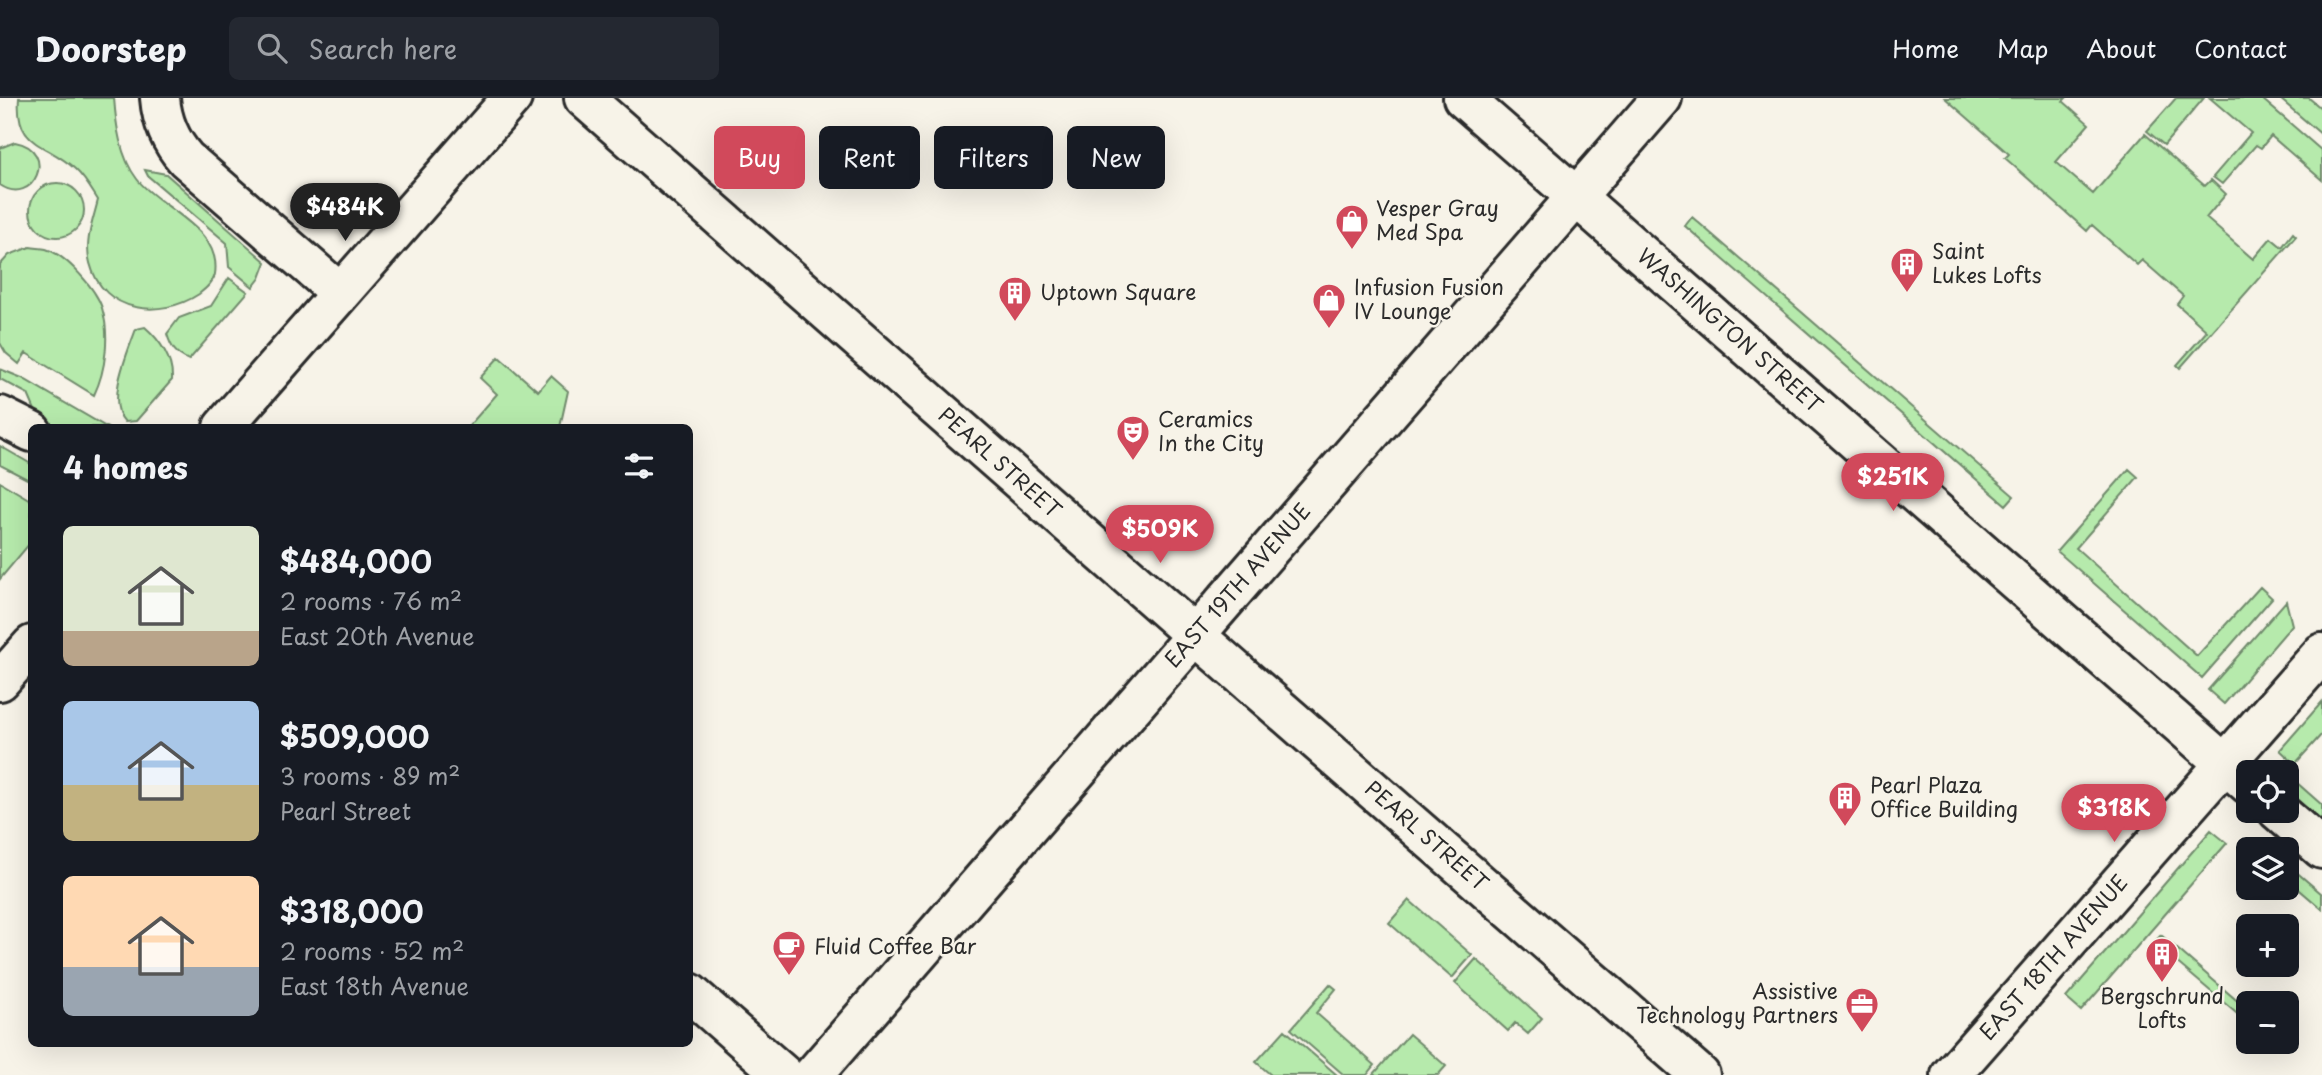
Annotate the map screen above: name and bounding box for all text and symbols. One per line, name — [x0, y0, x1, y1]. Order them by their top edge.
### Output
search box — [229, 17, 719, 80]
text: Doorstep — [35, 23, 187, 73]
icon: search — [253, 29, 291, 67]
text: Search here — [309, 29, 457, 68]
text: Home — [1892, 30, 1959, 66]
text: Map — [1997, 30, 2048, 66]
text: About — [2086, 30, 2156, 66]
text: Contact — [2194, 30, 2287, 66]
chip: Buy — [714, 126, 805, 189]
chip: Rent — [819, 126, 920, 189]
chip: Filters — [934, 126, 1053, 189]
chip: New — [1067, 126, 1165, 189]
pin: $484K — [296, 184, 394, 243]
text: $484K — [306, 188, 384, 223]
place label: Vesper Gray Med Spa — [1376, 191, 1499, 247]
shop icon: Vesper Gray Med Spa — [1333, 202, 1371, 251]
place label: Saint Lukes Lofts — [1932, 234, 2042, 290]
street label: WASHINGTON STREET — [1631, 239, 1831, 420]
building icon: Saint Lukes Lofts — [1888, 245, 1926, 294]
place label: Infusion Fusion IV Lounge — [1354, 270, 1504, 326]
building icon: Uptown Square — [996, 274, 1034, 323]
place label: Uptown Square — [1040, 275, 1196, 307]
shop icon: Infusion Fusion IV Lounge — [1310, 281, 1348, 330]
street label: PEARL STREET — [932, 398, 1070, 525]
place label: Ceramics In the City — [1158, 402, 1264, 458]
theatre icon: Ceramics In the City — [1114, 413, 1152, 462]
text: 4 homes — [63, 444, 188, 489]
icon: filters — [620, 447, 658, 485]
pin: $251K — [1844, 454, 1942, 513]
text: $251K — [1857, 458, 1929, 493]
street label: EAST 19TH AVENUE — [1156, 495, 1317, 674]
pin: $509K — [1111, 505, 1209, 565]
text: $509K — [1122, 510, 1198, 545]
text: $484,000 — [280, 538, 432, 583]
icon: home — [119, 554, 203, 638]
text: 2 rooms · 76 m² — [280, 583, 462, 618]
text: East 20th Avenue — [280, 618, 474, 653]
text: $509,000 — [280, 713, 430, 758]
icon: home — [119, 729, 203, 813]
text: 3 rooms · 89 m² — [280, 758, 460, 793]
map controls — [2236, 760, 2299, 1054]
button: locate — [2236, 760, 2299, 823]
place label: Pearl Plaza Office Building — [1870, 768, 2018, 824]
street label: PEARL STREET — [1359, 772, 1497, 898]
building icon: Pearl Plaza Office Building — [1826, 779, 1864, 828]
pin: $318K — [2065, 784, 2163, 844]
text: $318K — [2077, 789, 2151, 824]
text: Pearl Street — [280, 793, 411, 828]
button: layers — [2236, 837, 2299, 900]
street label: EAST 18TH AVENUE — [1971, 867, 2134, 1046]
text: $318,000 — [280, 888, 423, 933]
icon: home — [119, 904, 203, 988]
button: + — [2236, 914, 2299, 977]
cafe icon: Fluid Coffee Bar — [770, 928, 808, 977]
place label: Fluid Coffee Bar — [814, 929, 977, 961]
text: 2 rooms · 52 m² — [280, 933, 464, 968]
building icon: Bergschrund Lofts — [2143, 935, 2181, 984]
text: East 18th Avenue — [280, 968, 469, 1003]
place label: Assistive Technology Partners — [1636, 974, 1838, 1030]
place label: Bergschrund Lofts — [2100, 979, 2224, 1035]
office icon: Assistive Technology Partners — [1843, 985, 1881, 1034]
button: − — [2236, 991, 2299, 1054]

